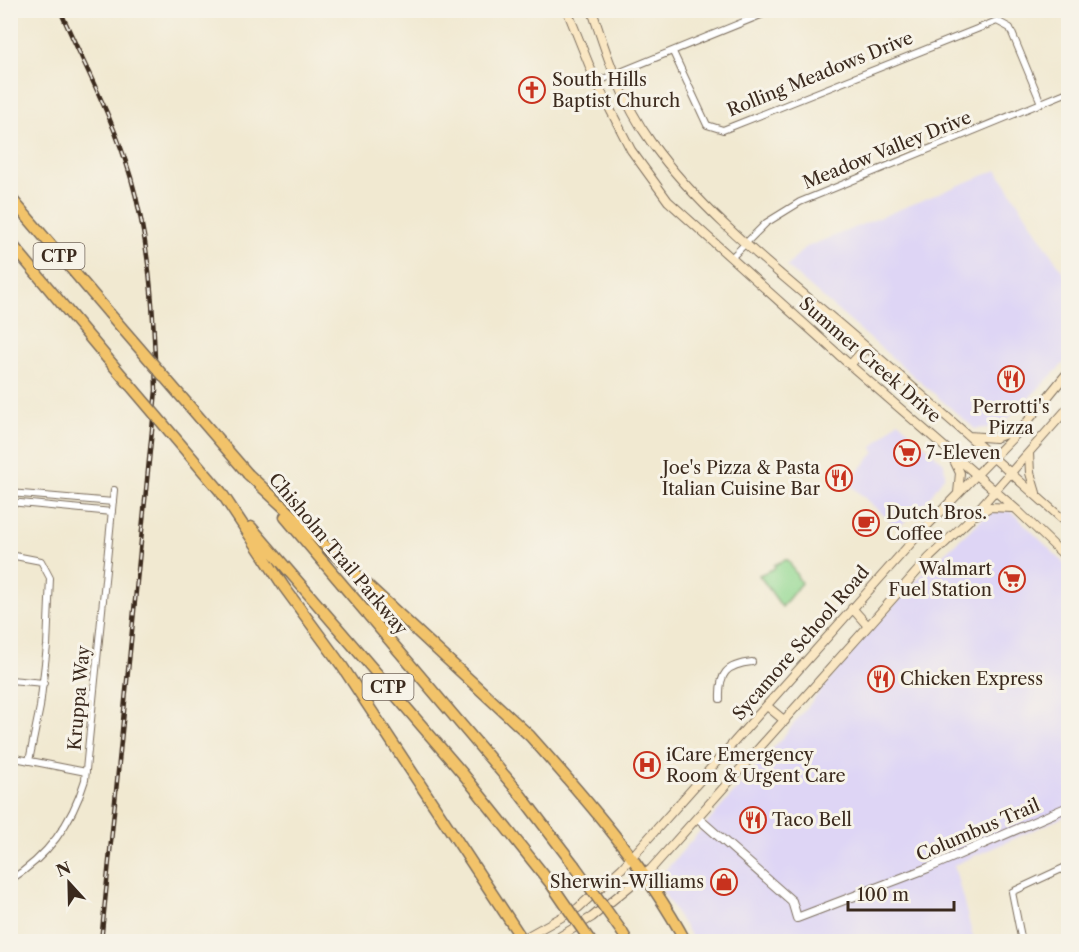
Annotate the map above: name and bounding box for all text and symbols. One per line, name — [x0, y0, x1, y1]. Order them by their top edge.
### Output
street label: Rolling Meadows Drive — [724, 27, 916, 121]
place label: South Hills Baptist Church — [552, 69, 680, 112]
church icon: South Hills Baptist Church — [517, 75, 547, 105]
street label: Meadow Valley Drive — [800, 106, 974, 194]
road number: CTP — [34, 243, 84, 269]
street label: Summer Creek Drive — [795, 292, 945, 428]
restaurant icon: Perrotti's Pizza — [996, 364, 1026, 394]
place label: Perrotti's Pizza — [972, 396, 1050, 439]
supermarket icon: 7-Eleven — [892, 438, 922, 468]
place label: 7-Eleven — [926, 442, 1001, 464]
place label: Joe's Pizza & Pasta Italian Cuisine Bar — [660, 457, 821, 500]
restaurant icon: Joe's Pizza & Pasta Italian Cuisine Bar — [824, 463, 854, 493]
street label: Chisholm Trail Parkway — [264, 469, 413, 640]
place label: Dutch Bros. Coffee — [886, 502, 987, 545]
cafe icon: Dutch Bros. Coffee — [851, 508, 881, 538]
place label: Walmart Fuel Station — [888, 558, 993, 601]
street label: Sycamore School Road — [728, 561, 874, 725]
supermarket icon: Walmart Fuel Station — [997, 564, 1027, 594]
street label: Kruppa Way — [63, 644, 95, 751]
restaurant icon: Chicken Express — [866, 664, 896, 694]
place label: Chicken Express — [900, 668, 1043, 690]
road number: CTP — [362, 674, 414, 700]
place label: iCare Emergency Room & Urgent Care — [666, 744, 846, 787]
hospital icon: iCare Emergency Room & Urgent Care — [632, 750, 662, 780]
street label: Columbus Trail — [913, 794, 1043, 866]
restaurant icon: Taco Bell — [738, 805, 768, 835]
place label: Taco Bell — [772, 809, 852, 831]
north arrow — [39, 853, 99, 913]
text: N — [53, 857, 74, 881]
shop icon: Sherwin-Williams — [709, 867, 739, 897]
place label: Sherwin-Williams — [550, 871, 704, 893]
scale bar — [848, 874, 954, 912]
text: 100 m — [857, 884, 909, 906]

